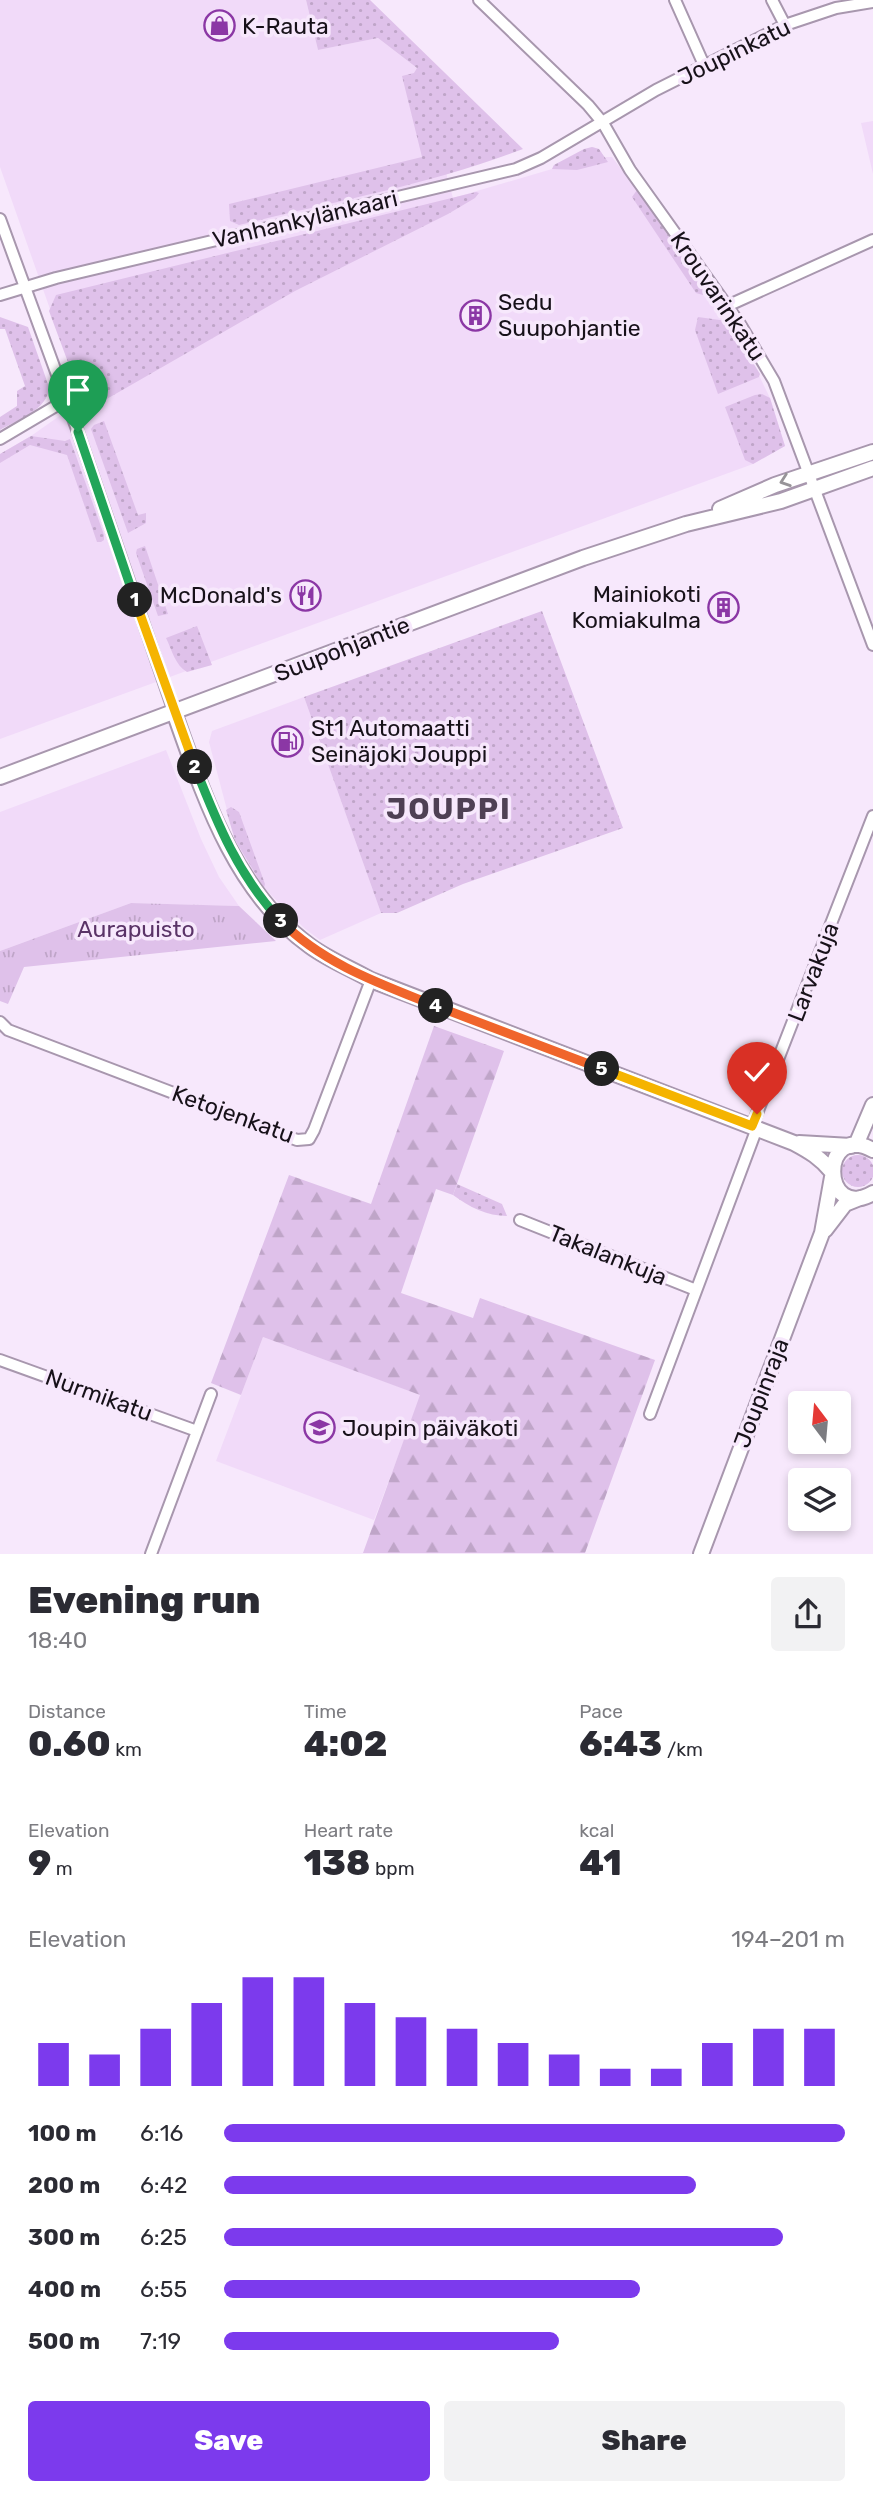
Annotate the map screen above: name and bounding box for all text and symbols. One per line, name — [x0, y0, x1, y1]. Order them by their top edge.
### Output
shop icon: K-Rauta — [202, 9, 236, 43]
place label: K-Rauta — [242, 12, 329, 40]
street label: Joupinkatu — [673, 13, 795, 91]
street label: Vanhankylänkaari — [210, 184, 400, 254]
street label: Krouvarinkatu — [665, 226, 771, 366]
place label: Sedu Suupohjantie — [498, 288, 641, 342]
building icon: Sedu Suupohjantie — [458, 298, 492, 332]
pin — [48, 360, 108, 432]
icon: arrive — [59, 371, 97, 409]
one-way arrow — [780, 473, 792, 487]
restaurant icon: McDonald's — [288, 578, 322, 612]
place label: Mainiokoti Komiakulma — [572, 580, 701, 634]
place label: McDonald's — [160, 581, 282, 609]
pin: 1 — [118, 582, 152, 618]
text: 1 — [130, 588, 139, 611]
building icon: Mainiokoti Komiakulma — [707, 590, 741, 624]
street label: Suupohjantie — [270, 610, 414, 688]
place label: St1 Automaatti Seinäjoki Jouppi — [311, 714, 487, 768]
fuel station icon: St1 Automaatti Seinäjoki Jouppi — [271, 724, 305, 758]
pin: 2 — [178, 750, 212, 784]
text: 2 — [188, 755, 201, 778]
district label: JOUPPI — [386, 791, 512, 827]
pin: 3 — [264, 904, 298, 939]
text: 3 — [274, 909, 287, 932]
park label: Aurapuisto — [77, 915, 195, 943]
street label: Larvakuja — [781, 919, 845, 1025]
pin: 4 — [418, 988, 453, 1024]
text: 4 — [429, 994, 442, 1017]
pin — [727, 1042, 787, 1114]
pin: 5 — [584, 1052, 620, 1086]
icon: check — [738, 1053, 776, 1091]
text: 5 — [595, 1057, 608, 1080]
street label: Ketojenkatu — [168, 1079, 298, 1149]
street label: Takalankuja — [545, 1219, 671, 1291]
street label: Joupinraja — [727, 1334, 795, 1452]
street label: Nurmikatu — [42, 1363, 156, 1427]
north arrow — [788, 1391, 850, 1454]
map controls — [788, 1391, 851, 1531]
school or university icon: Joupin päiväkoti — [302, 1411, 336, 1445]
place label: Joupin päiväkoti — [342, 1414, 518, 1442]
button: layers — [788, 1468, 851, 1531]
text: Evening run — [28, 1577, 261, 1623]
button: share — [771, 1577, 845, 1651]
text: 18:40 — [28, 1626, 87, 1654]
text: Distance — [28, 1700, 106, 1723]
text: Time — [304, 1700, 347, 1723]
text: Pace — [579, 1700, 623, 1723]
text: 0.60 — [28, 1723, 111, 1765]
text: 4:02 — [304, 1723, 387, 1765]
text: 6:43 — [579, 1723, 662, 1765]
text: km — [111, 1738, 142, 1761]
text: /km — [662, 1738, 703, 1761]
text: Elevation — [28, 1819, 109, 1842]
text: Heart rate — [304, 1819, 393, 1842]
text: kcal — [579, 1819, 614, 1842]
text: 9 — [28, 1842, 51, 1884]
text: 138 — [304, 1842, 370, 1884]
text: 41 — [579, 1842, 622, 1884]
text: m — [51, 1857, 73, 1880]
text: bpm — [370, 1857, 415, 1880]
text: Elevation — [28, 1925, 127, 1953]
text: 194–201 m — [731, 1925, 845, 1953]
text: 100 m — [28, 2119, 97, 2147]
text: 6:16 — [140, 2119, 183, 2147]
text: 200 m — [28, 2171, 100, 2199]
text: 6:42 — [140, 2171, 188, 2199]
text: 300 m — [28, 2223, 100, 2251]
text: 6:25 — [140, 2223, 187, 2251]
text: 400 m — [28, 2275, 101, 2303]
text: 6:55 — [140, 2275, 187, 2303]
text: 500 m — [28, 2327, 100, 2355]
text: 7:19 — [140, 2327, 181, 2355]
button: Save — [28, 2401, 430, 2481]
button: Share — [444, 2401, 845, 2481]

